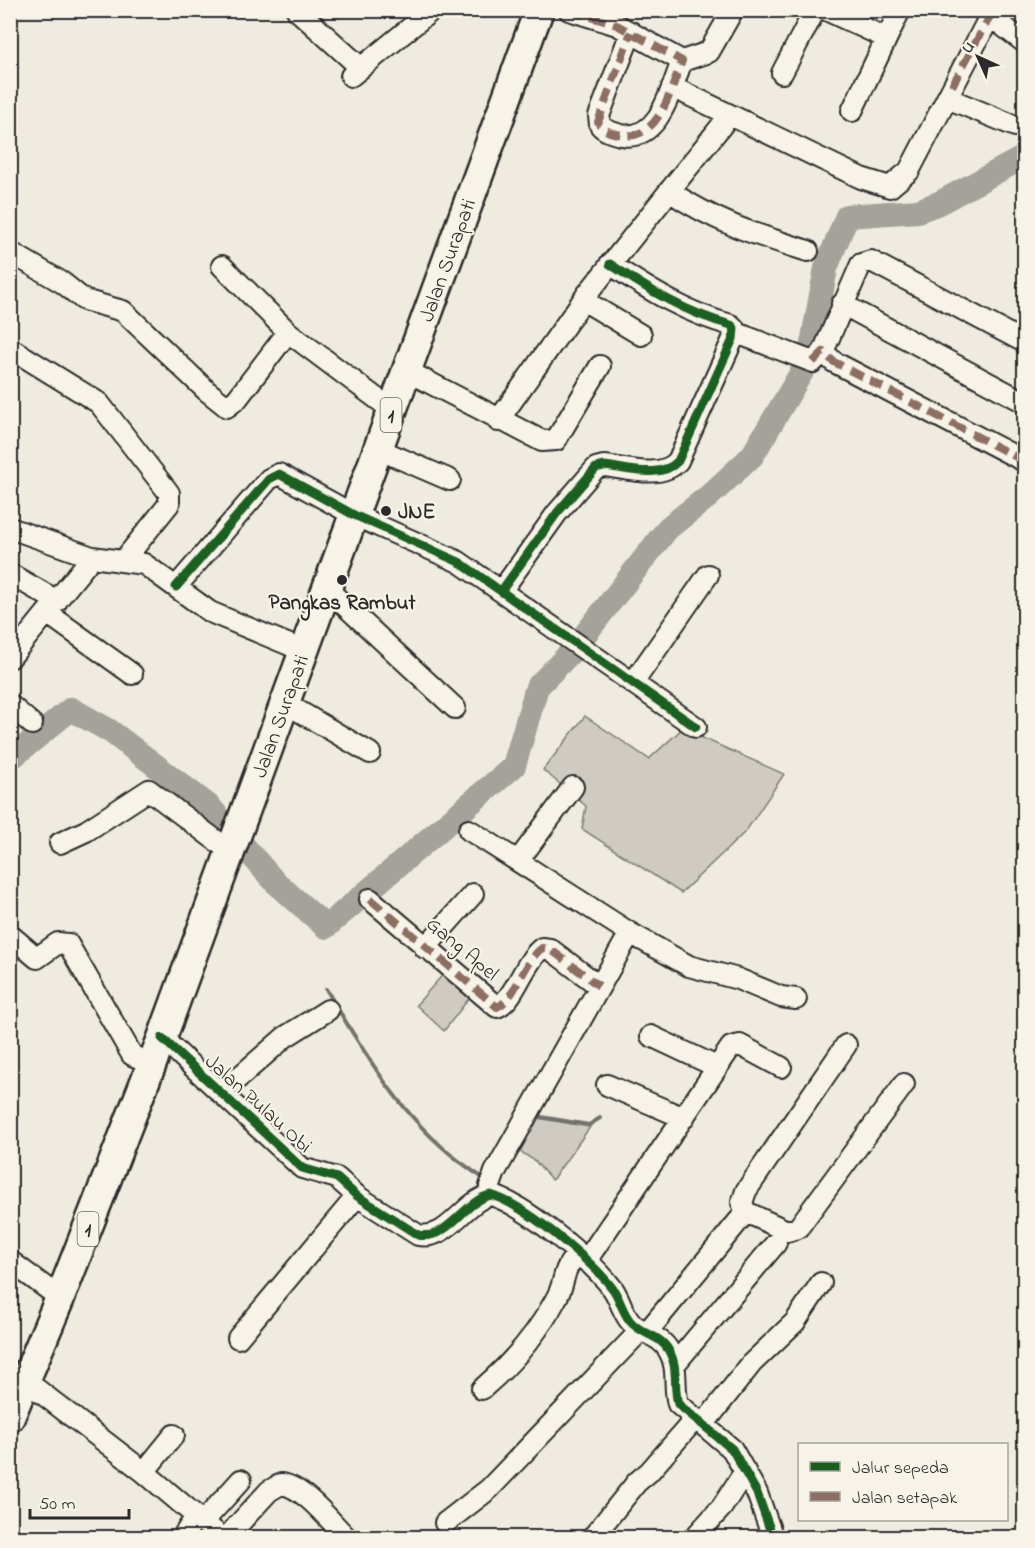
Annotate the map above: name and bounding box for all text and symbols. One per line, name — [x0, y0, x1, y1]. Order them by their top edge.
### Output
north arrow — [948, 27, 1008, 87]
text: U — [957, 36, 981, 60]
street label: Jalan Surapati — [413, 195, 485, 326]
road number: 1 — [380, 398, 402, 432]
place label: JNE — [398, 498, 435, 528]
marker: JNE — [379, 504, 393, 518]
marker: Pangkas Rambut — [335, 573, 349, 587]
place label: Pangkas Rambut — [268, 589, 416, 621]
street label: Jalan Surapati — [246, 651, 318, 782]
street label: Gang Apel — [418, 910, 505, 990]
street label: Jalan Pulau Obi — [197, 1048, 318, 1161]
road number: 1 — [78, 1212, 98, 1246]
legend — [798, 1443, 1008, 1521]
text: Jalur sepeda — [852, 1456, 949, 1482]
scale bar — [30, 1482, 129, 1520]
text: Jalan setapak — [852, 1486, 957, 1512]
text: 50 m — [39, 1492, 76, 1518]

